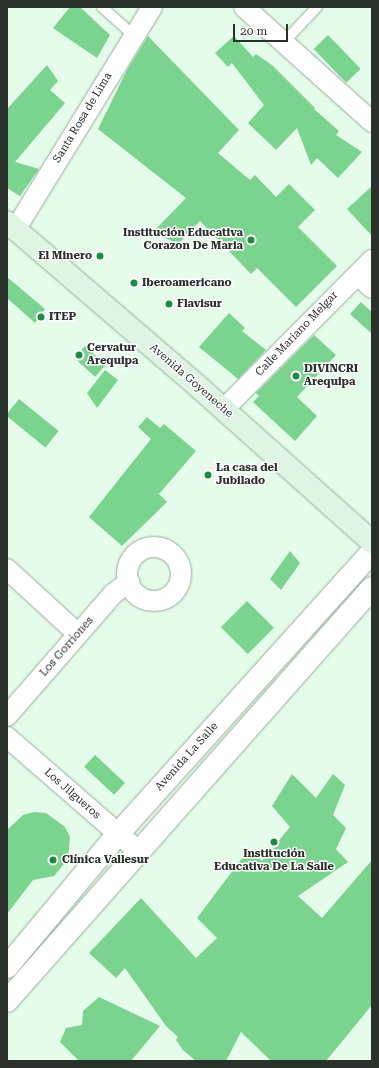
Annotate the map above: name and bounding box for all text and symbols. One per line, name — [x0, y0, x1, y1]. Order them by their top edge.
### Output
scale bar — [235, 16, 290, 42]
text: 20 m — [240, 24, 267, 38]
street label: Santa Rosa de Lima — [51, 70, 115, 166]
place label: Institución Educativa Corazon De Maria — [123, 227, 243, 253]
marker: Institución Educativa Corazon De Maria — [246, 235, 256, 245]
place label: El Minero — [38, 249, 92, 263]
marker: El Minero — [95, 251, 105, 261]
place label: Iberoamericano — [142, 276, 232, 290]
marker: Iberoamericano — [129, 278, 139, 288]
street label: Calle Mariano Melgar — [253, 289, 341, 379]
place label: Flavisur — [177, 297, 222, 311]
marker: Flavisur — [164, 299, 174, 309]
place label: ITEP — [49, 310, 76, 324]
marker: ITEP — [36, 312, 46, 322]
street label: Avenida Goyeneche — [147, 341, 235, 421]
place label: Cervatur Arequipa — [87, 342, 138, 368]
marker: Cervatur Arequipa — [74, 350, 84, 360]
place label: DIVINCRI Arequipa — [304, 363, 358, 389]
marker: DIVINCRI Arequipa — [291, 371, 301, 381]
place label: La casa del Jubilado — [216, 462, 278, 488]
marker: La casa del Jubilado — [203, 470, 213, 480]
street label: Los Gorriones — [37, 614, 97, 680]
street label: Avenida La Salle — [153, 720, 221, 794]
street label: Los Jilgueros — [41, 766, 103, 822]
marker: Institución Educativa De La Salle — [269, 837, 279, 847]
place label: Institución Educativa De La Salle — [214, 848, 334, 874]
place label: Clínica Vallesur — [62, 853, 149, 867]
marker: Clínica Vallesur — [47, 854, 59, 866]

